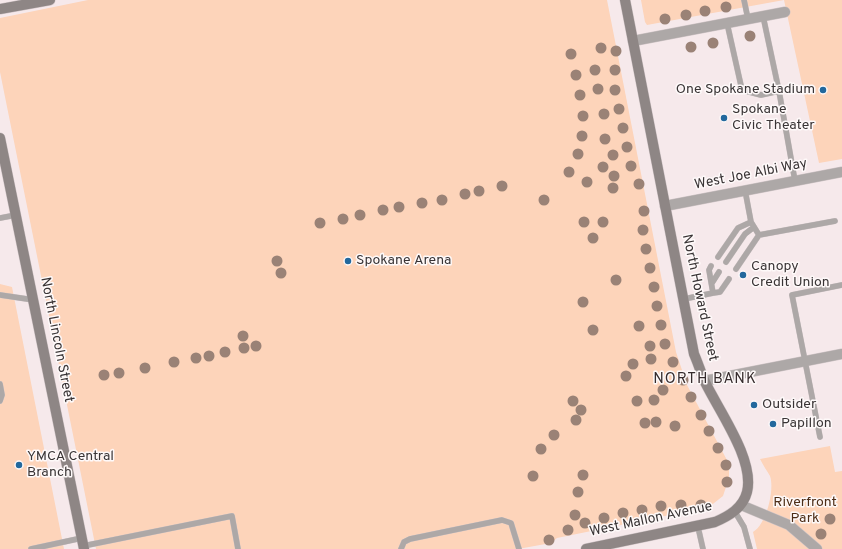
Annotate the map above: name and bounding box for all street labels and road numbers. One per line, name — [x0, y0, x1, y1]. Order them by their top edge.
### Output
street label: West Joe Albi Way — [693, 156, 809, 194]
street label: North Howard Street — [677, 233, 721, 363]
street label: North Lincoln Street — [36, 276, 76, 404]
street label: West Mallon Avenue — [588, 499, 714, 541]

